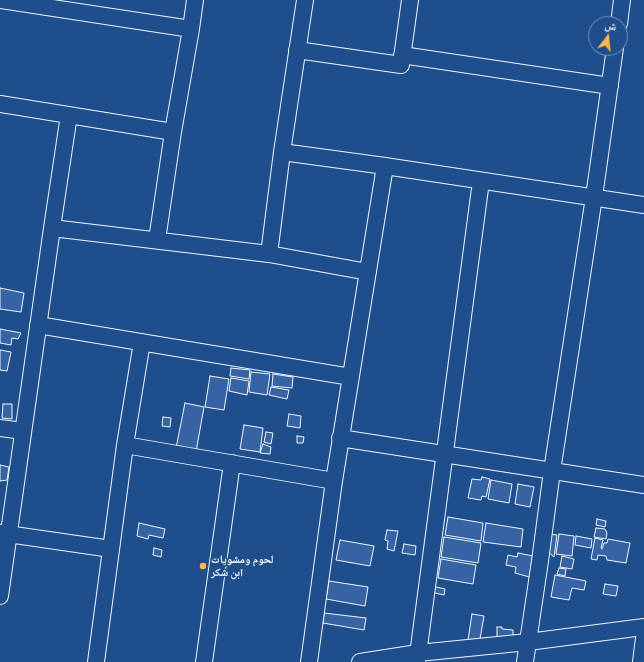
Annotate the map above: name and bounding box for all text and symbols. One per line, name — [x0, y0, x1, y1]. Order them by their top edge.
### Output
north arrow — [588, 16, 628, 56]
text: ش — [603, 17, 619, 34]
place label: لحوم ومشويات ابن شكر — [211, 553, 273, 579]
marker: لحوم ومشويات ابن شكر — [198, 561, 208, 571]

